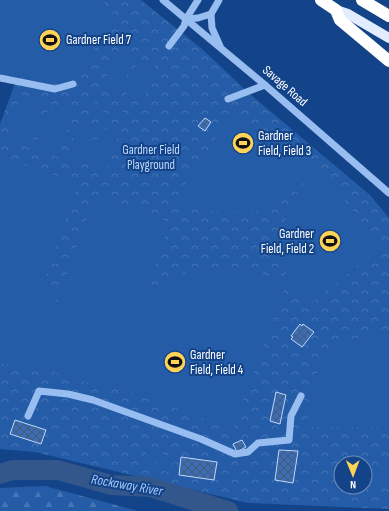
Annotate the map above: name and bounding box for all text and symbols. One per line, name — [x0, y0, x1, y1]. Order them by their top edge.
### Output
sports icon: Gardner Field 7 — [37, 27, 63, 53]
place label: Gardner Field 7 — [66, 32, 132, 48]
street label: Savage Road — [259, 62, 311, 110]
place label: Gardner Field, Field 3 — [258, 128, 311, 159]
sports icon: Gardner Field, Field 3 — [230, 130, 256, 156]
park label: Gardner Field Playground — [122, 142, 180, 173]
place label: Gardner Field, Field 2 — [261, 226, 314, 257]
sports icon: Gardner Field, Field 2 — [317, 228, 343, 254]
place label: Gardner Field, Field 4 — [190, 347, 244, 378]
sports icon: Gardner Field, Field 4 — [162, 349, 188, 375]
north arrow — [333, 455, 373, 495]
water label: Rockaway River — [90, 470, 165, 500]
text: N — [350, 478, 356, 491]

